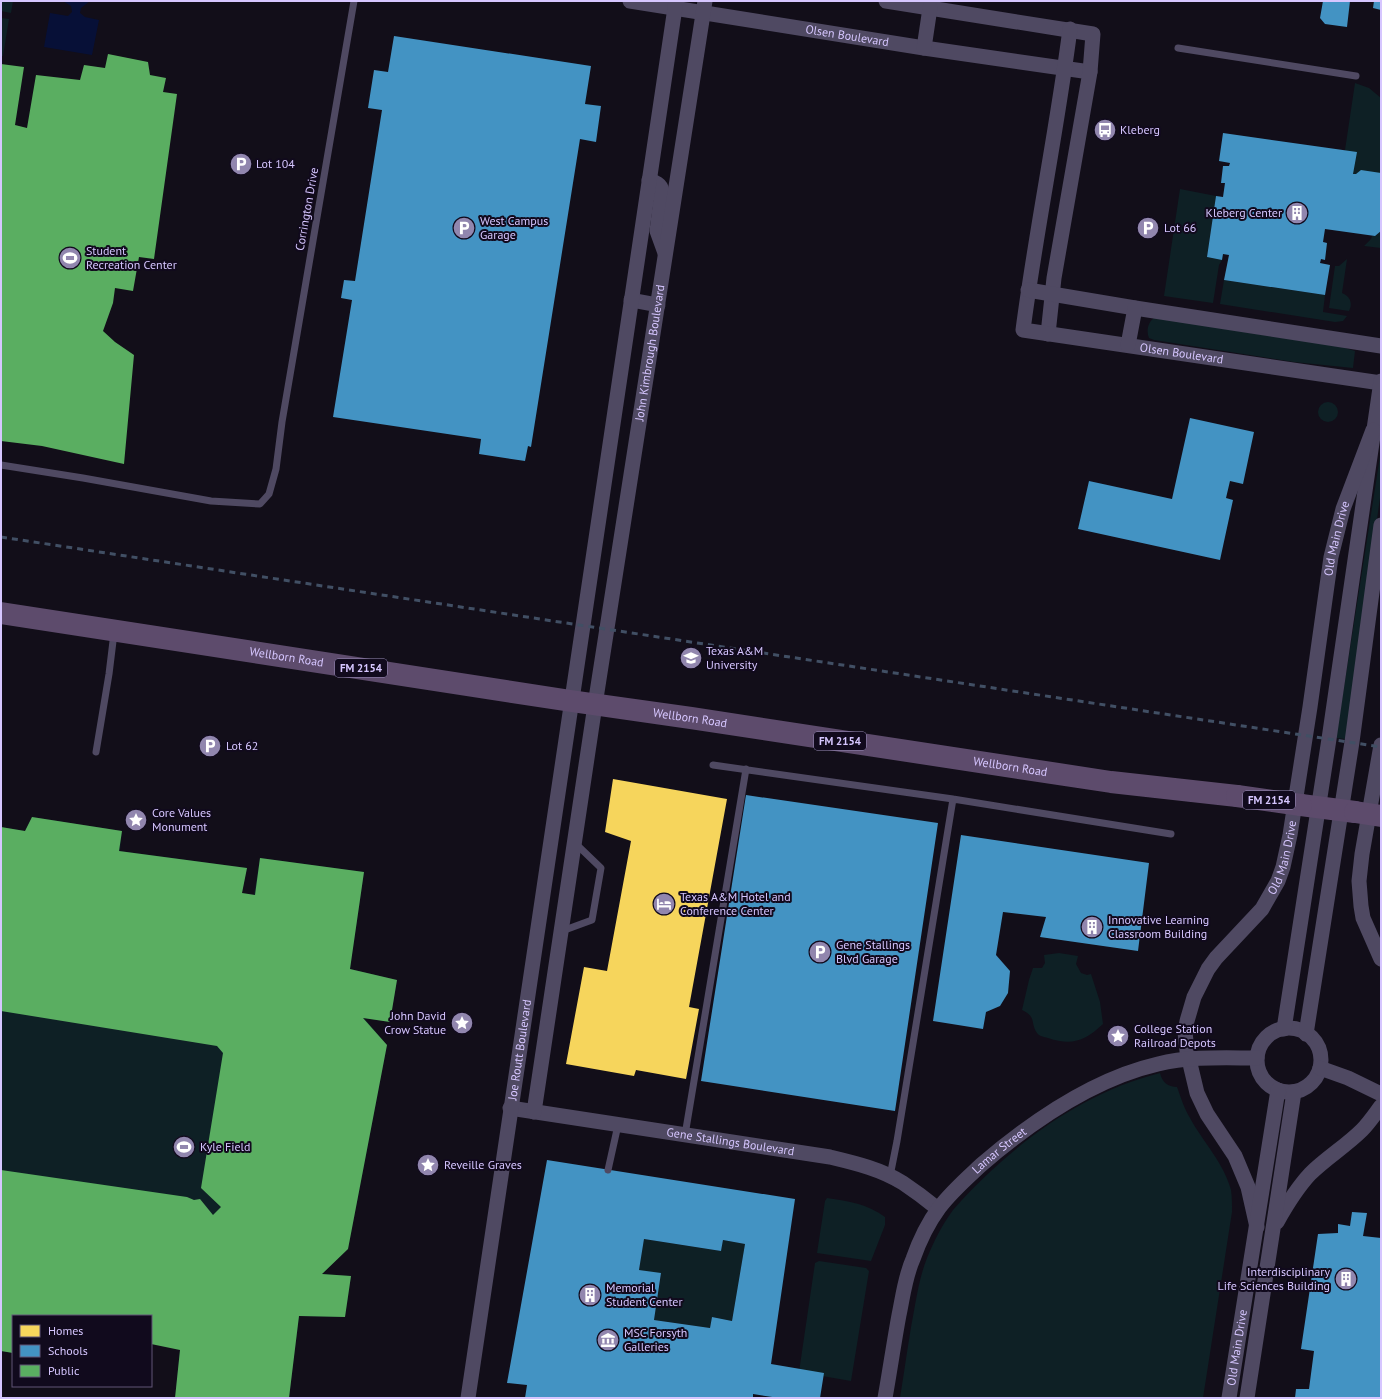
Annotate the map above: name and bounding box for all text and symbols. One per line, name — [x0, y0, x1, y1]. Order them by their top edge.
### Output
street label: Olsen Boulevard — [805, 21, 890, 49]
bus stop icon: Kleberg — [1092, 117, 1118, 143]
place label: Kleberg — [1120, 122, 1160, 137]
parking icon: Lot 104 — [228, 151, 254, 177]
place label: Lot 104 — [256, 156, 295, 171]
street label: Corrington Drive — [292, 166, 321, 252]
building icon: Kleberg Center — [1284, 200, 1310, 226]
place label: Kleberg Center — [1206, 205, 1282, 220]
place label: West Campus Garage — [480, 213, 548, 242]
parking icon: West Campus Garage — [451, 215, 477, 241]
parking icon: Lot 66 — [1135, 215, 1161, 241]
place label: Lot 66 — [1164, 220, 1196, 235]
place label: Student Recreation Center — [86, 243, 177, 272]
sports icon: Student Recreation Center — [57, 245, 83, 271]
street label: John Kimbrough Boulevard — [631, 283, 668, 423]
street label: Olsen Boulevard — [1139, 339, 1224, 367]
street label: Old Main Drive — [1320, 499, 1352, 577]
street label: Wellborn Road — [249, 643, 325, 670]
place label: Texas A&M University — [706, 643, 763, 672]
school or university icon: Texas A&M University — [678, 645, 704, 671]
road number: FM 2154 — [335, 659, 387, 677]
street label: Wellborn Road — [652, 705, 728, 730]
road number: FM 2154 — [814, 732, 866, 750]
parking icon: Lot 62 — [197, 733, 223, 759]
place label: Lot 62 — [226, 738, 258, 753]
street label: Wellborn Road — [972, 753, 1049, 779]
road number: FM 2154 — [1243, 791, 1295, 809]
place label: Core Values Monument — [152, 805, 211, 834]
place icon: Core Values Monument — [123, 807, 149, 833]
street label: Old Main Drive — [1264, 819, 1299, 897]
place label: Texas A&M Hotel and Conference Center — [680, 889, 791, 918]
hotel icon: Texas A&M Hotel and Conference Center — [651, 891, 677, 917]
place label: Innovative Learning Classroom Building — [1108, 912, 1209, 941]
building icon: Innovative Learning Classroom Building — [1079, 914, 1105, 940]
place label: Gene Stallings Blvd Garage — [836, 937, 910, 966]
parking icon: Gene Stallings Blvd Garage — [807, 939, 833, 965]
street label: Joe Routt Boulevard — [504, 998, 534, 1102]
place label: John David Crow Statue — [384, 1008, 446, 1037]
place icon: John David Crow Statue — [449, 1010, 475, 1036]
place label: College Station Railroad Depots — [1134, 1021, 1216, 1050]
place icon: College Station Railroad Depots — [1105, 1023, 1131, 1049]
street label: Gene Stallings Boulevard — [666, 1124, 795, 1158]
street label: Lamar Street — [969, 1124, 1029, 1177]
sports icon: Kyle Field — [171, 1134, 197, 1160]
place label: Kyle Field — [200, 1139, 251, 1154]
place icon: Reveille Graves — [415, 1152, 441, 1178]
place label: Reveille Graves — [444, 1157, 522, 1172]
place label: Interdisciplinary Life Sciences Building — [1218, 1264, 1330, 1293]
building icon: Interdisciplinary Life Sciences Building — [1333, 1266, 1359, 1292]
place label: Memorial Student Center — [606, 1280, 683, 1309]
building icon: Memorial Student Center — [577, 1282, 603, 1308]
street label: Old Main Drive — [1223, 1308, 1250, 1387]
legend — [12, 1315, 152, 1387]
text: Homes — [48, 1323, 83, 1338]
place label: MSC Forsyth Galleries — [624, 1325, 687, 1354]
museum icon: MSC Forsyth Galleries — [595, 1327, 621, 1353]
text: Schools — [48, 1343, 88, 1358]
text: Public — [48, 1363, 80, 1378]

